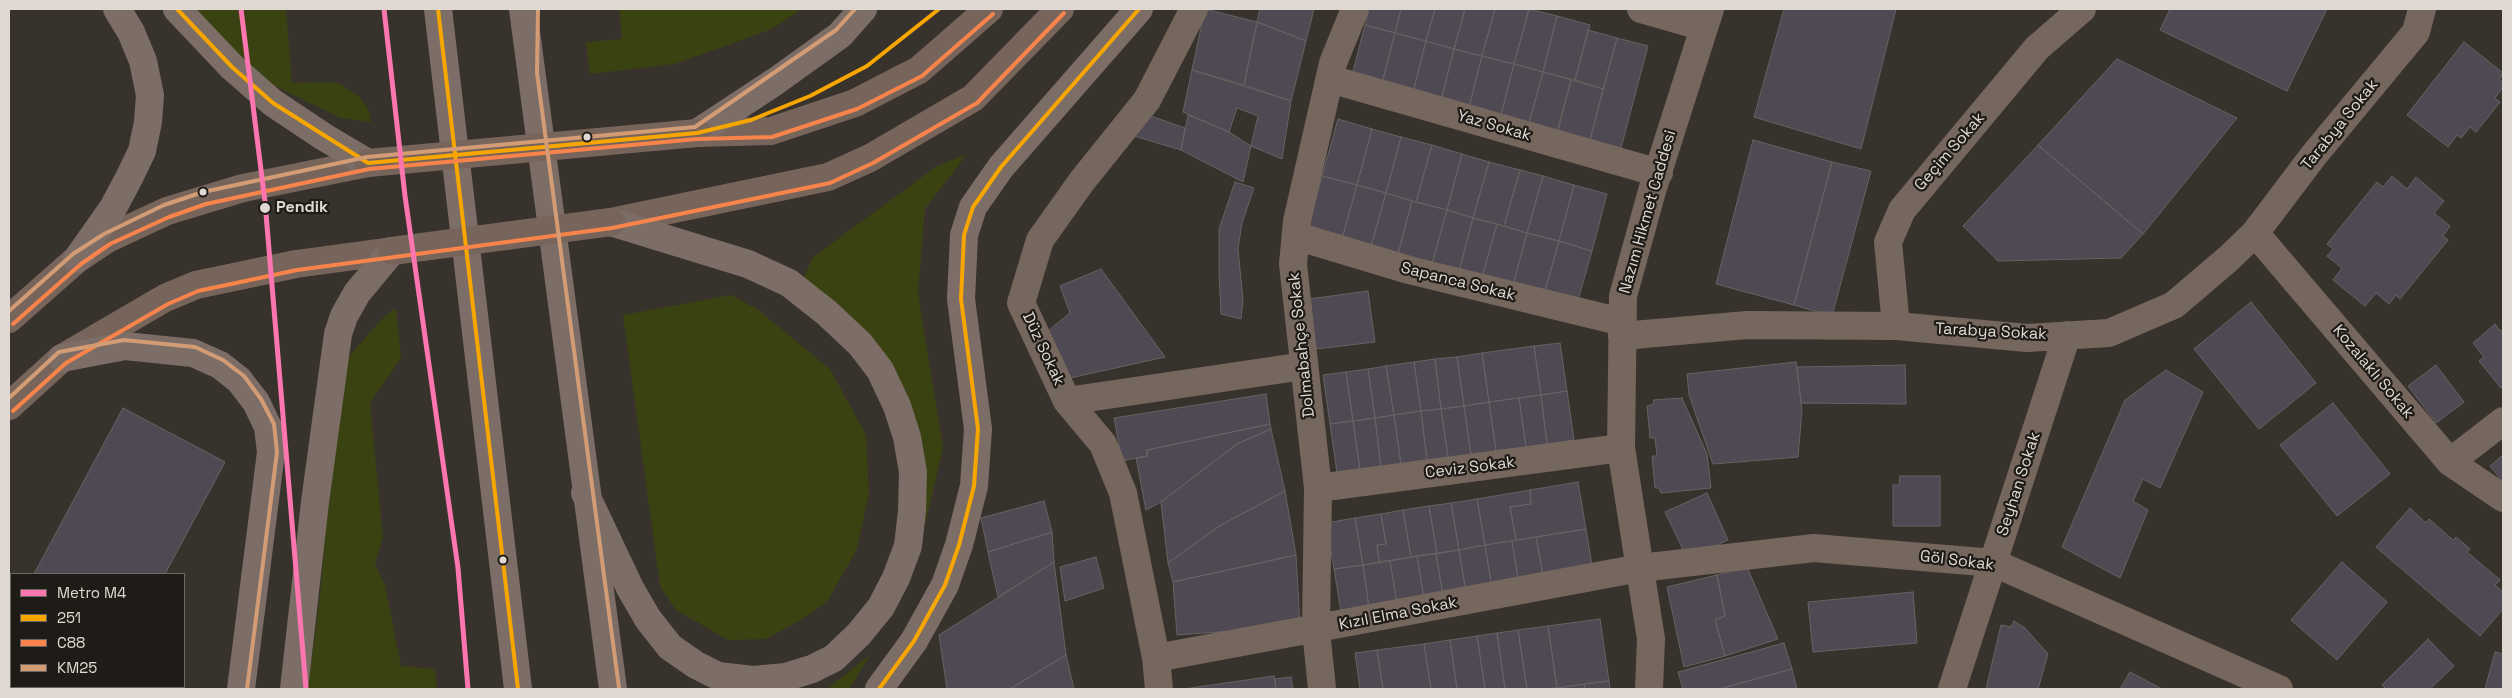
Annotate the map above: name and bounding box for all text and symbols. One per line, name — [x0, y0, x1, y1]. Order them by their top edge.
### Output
street label: Tarabya Sokak — [2297, 76, 2383, 174]
street label: Yaz Sokak — [1455, 106, 1533, 146]
street label: Geçim Sokak — [1911, 109, 1989, 195]
street label: Nazım Hikmet Caddesi — [1615, 128, 1681, 296]
unlabelled marker — [582, 132, 592, 142]
unlabelled marker — [198, 187, 208, 197]
place label: Pendik — [276, 198, 328, 218]
marker: Pendik — [258, 201, 272, 215]
street label: Sapanca Sokak — [1399, 259, 1517, 305]
street label: Dolmabahçe Sokak — [1285, 272, 1319, 418]
street label: Düz Sokak — [1018, 309, 1068, 389]
street label: Tarabya Sokak — [1935, 319, 2047, 345]
street label: Kozalaklı Sokak — [2328, 321, 2418, 423]
street label: Seyhan Sokak — [1993, 430, 2045, 538]
street label: Ceviz Sokak — [1424, 453, 1516, 483]
street label: Göl Sokak — [1919, 547, 1995, 575]
unlabelled marker — [498, 555, 508, 565]
legend — [10, 573, 185, 688]
text: Metro M4 — [57, 583, 126, 602]
street label: Kızıl Elma Sokak — [1337, 593, 1459, 635]
text: 251 — [57, 608, 81, 627]
text: C88 — [57, 633, 85, 652]
text: KM25 — [57, 658, 97, 677]

